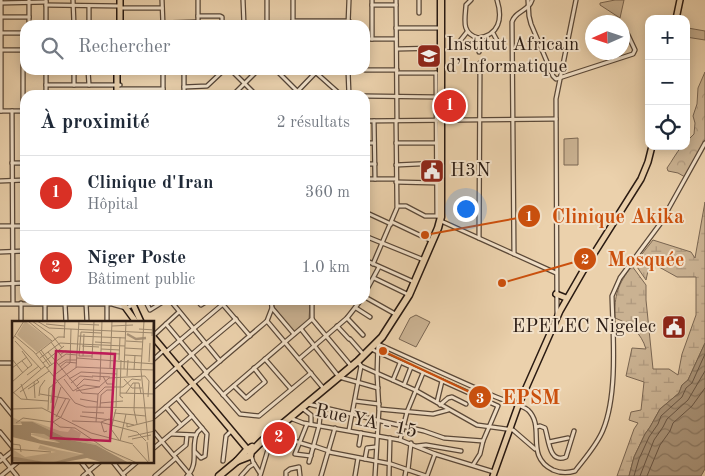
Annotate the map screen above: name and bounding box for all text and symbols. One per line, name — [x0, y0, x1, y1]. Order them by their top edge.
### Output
north arrow — [585, 15, 630, 60]
map controls — [645, 15, 690, 150]
button: + — [645, 15, 690, 60]
search box — [20, 20, 370, 75]
icon: search — [38, 34, 66, 62]
place label: Institut Africain d’Informatique — [446, 36, 579, 77]
text: Rechercher — [78, 38, 171, 57]
school or university icon: Institut Africain d’Informatique — [416, 43, 442, 69]
button: − — [645, 60, 690, 105]
pin: 1 — [434, 87, 466, 125]
button: locate — [645, 105, 690, 150]
text: À proximité — [40, 112, 150, 133]
text: 2 résultats — [276, 115, 350, 131]
public building icon: H3N — [419, 158, 445, 184]
place label: H3N — [450, 162, 491, 181]
text: Clinique d'Iran — [87, 174, 214, 193]
text: 1 — [51, 185, 61, 201]
text: 360 m — [305, 185, 350, 201]
your location — [453, 196, 479, 222]
text: Hôpital — [87, 197, 138, 213]
callout: Clinique Akika — [517, 198, 694, 233]
text: Clinique Akika — [552, 208, 684, 228]
text: 1 — [525, 210, 533, 225]
callout: Mosquée — [572, 241, 694, 276]
text: Niger Poste — [87, 249, 186, 268]
text: Mosquée — [608, 251, 684, 271]
text: 2 — [581, 253, 589, 268]
text: 2 — [51, 260, 61, 276]
text: 1.0 km — [301, 260, 350, 276]
text: Bâtiment public — [87, 272, 195, 288]
public building icon: EPELEC Nigelec — [661, 314, 687, 340]
place label: EPELEC Nigelec — [512, 318, 656, 337]
inset map — [12, 321, 155, 464]
callout: EPSM — [467, 380, 570, 415]
text: EPSM — [502, 389, 560, 409]
text: 3 — [476, 392, 484, 407]
street label: Rue YA - 15 — [313, 402, 419, 442]
pin: 2 — [263, 419, 295, 457]

